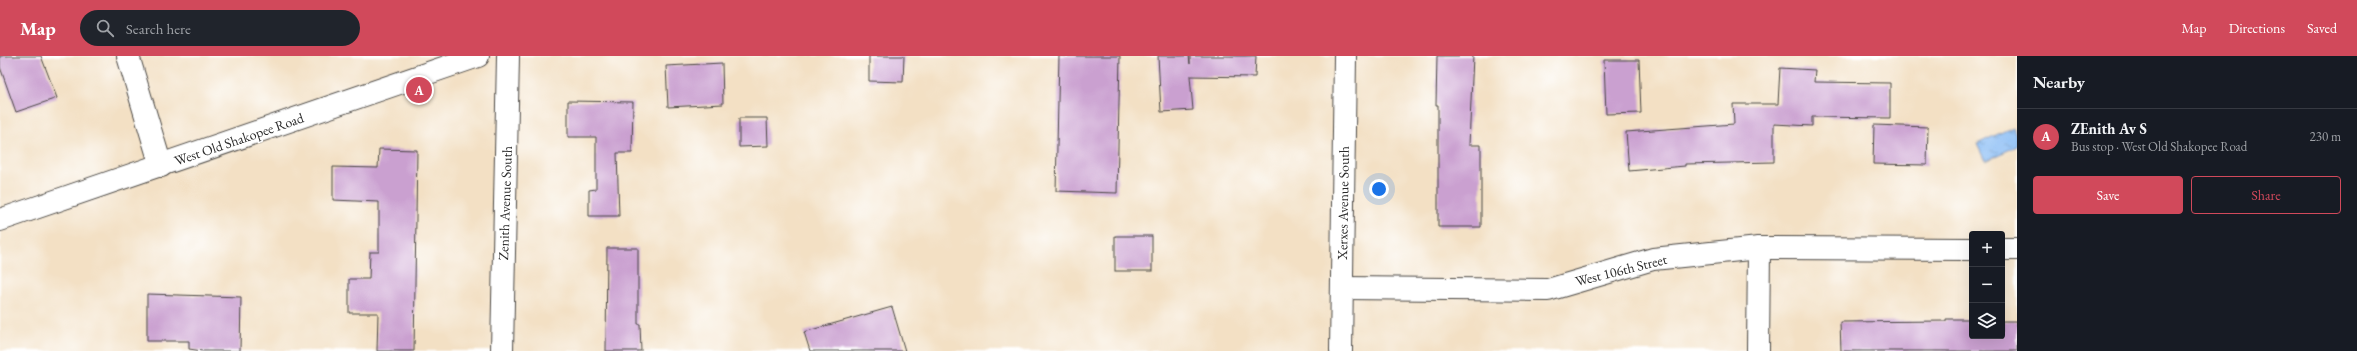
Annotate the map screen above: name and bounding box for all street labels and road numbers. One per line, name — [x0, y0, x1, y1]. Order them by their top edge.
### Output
street label: West Old Shakopee Road — [172, 108, 307, 170]
street label: Zenith Avenue South — [494, 145, 516, 261]
street label: Xerxes Avenue South — [1333, 146, 1353, 261]
street label: West 106th Street — [1573, 250, 1669, 290]

